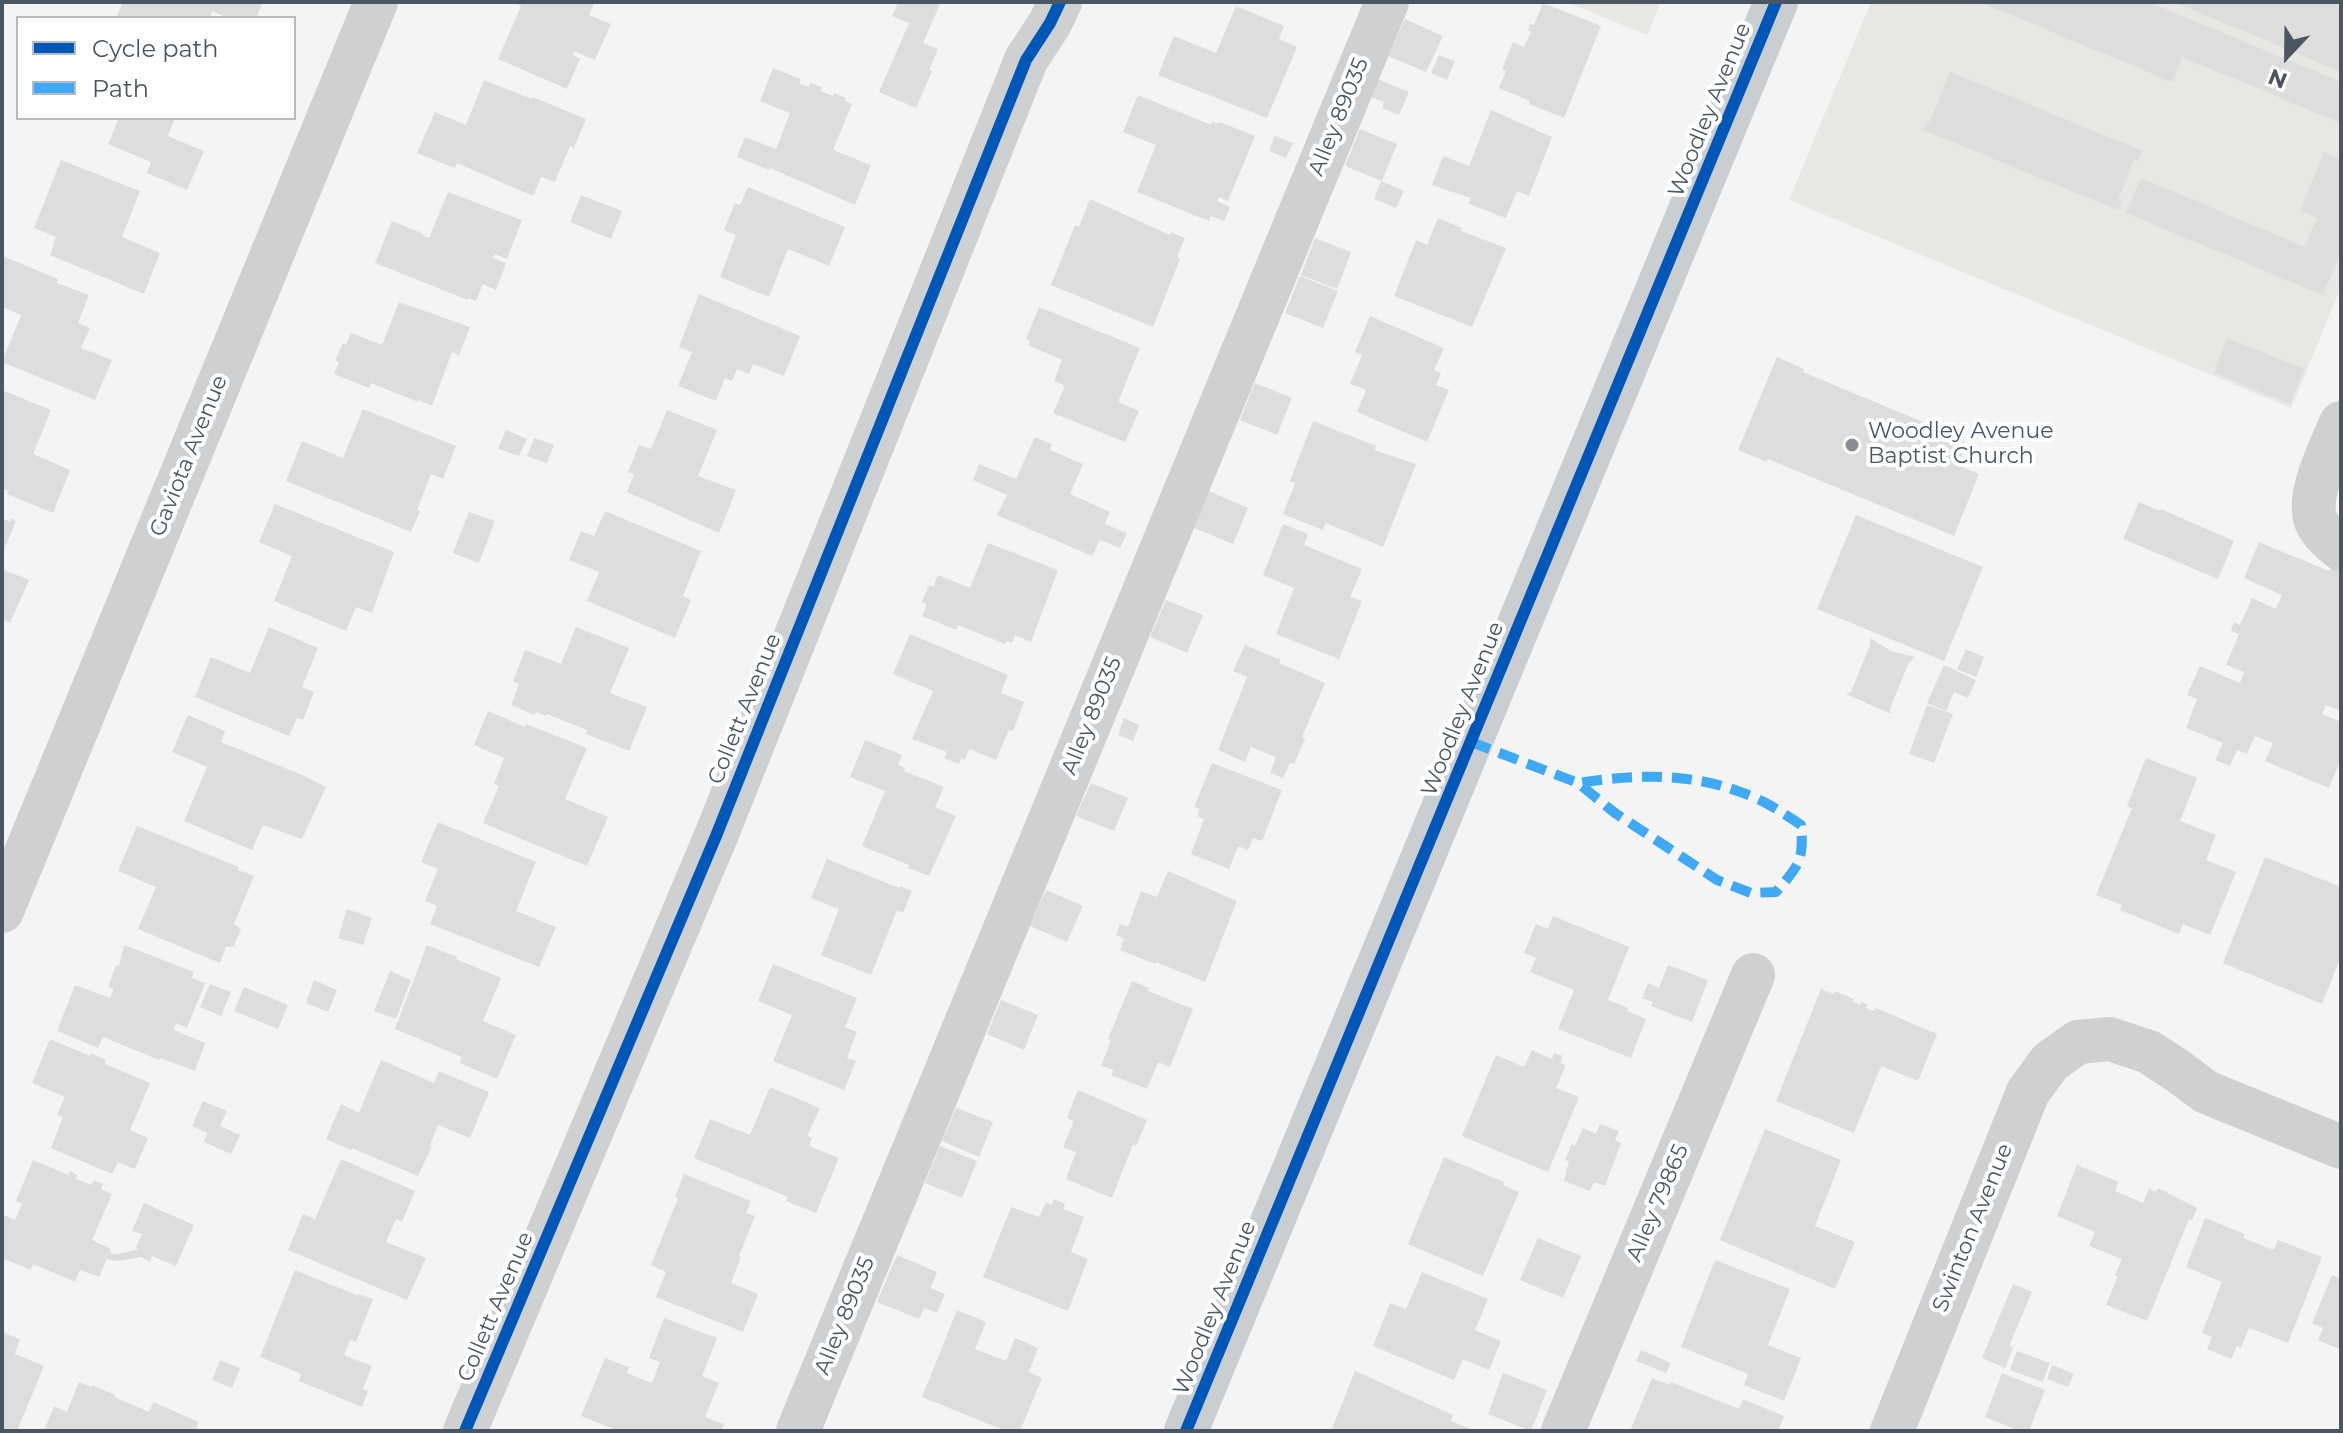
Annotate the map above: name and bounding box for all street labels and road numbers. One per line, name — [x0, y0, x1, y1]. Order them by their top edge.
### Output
street label: Woodley Avenue — [1663, 19, 1757, 201]
street label: Alley 89035 — [1303, 54, 1375, 180]
street label: Gaviota Avenue — [145, 371, 233, 541]
street label: Woodley Avenue — [1416, 618, 1510, 800]
street label: Collett Avenue — [703, 630, 787, 788]
street label: Alley 89035 — [1056, 653, 1128, 779]
street label: Alley 79865 — [1621, 1140, 1695, 1266]
street label: Swinton Avenue — [1927, 1140, 2019, 1316]
street label: Woodley Avenue — [1168, 1217, 1262, 1399]
street label: Collett Avenue — [453, 1228, 539, 1386]
street label: Alley 89035 — [809, 1253, 881, 1379]

